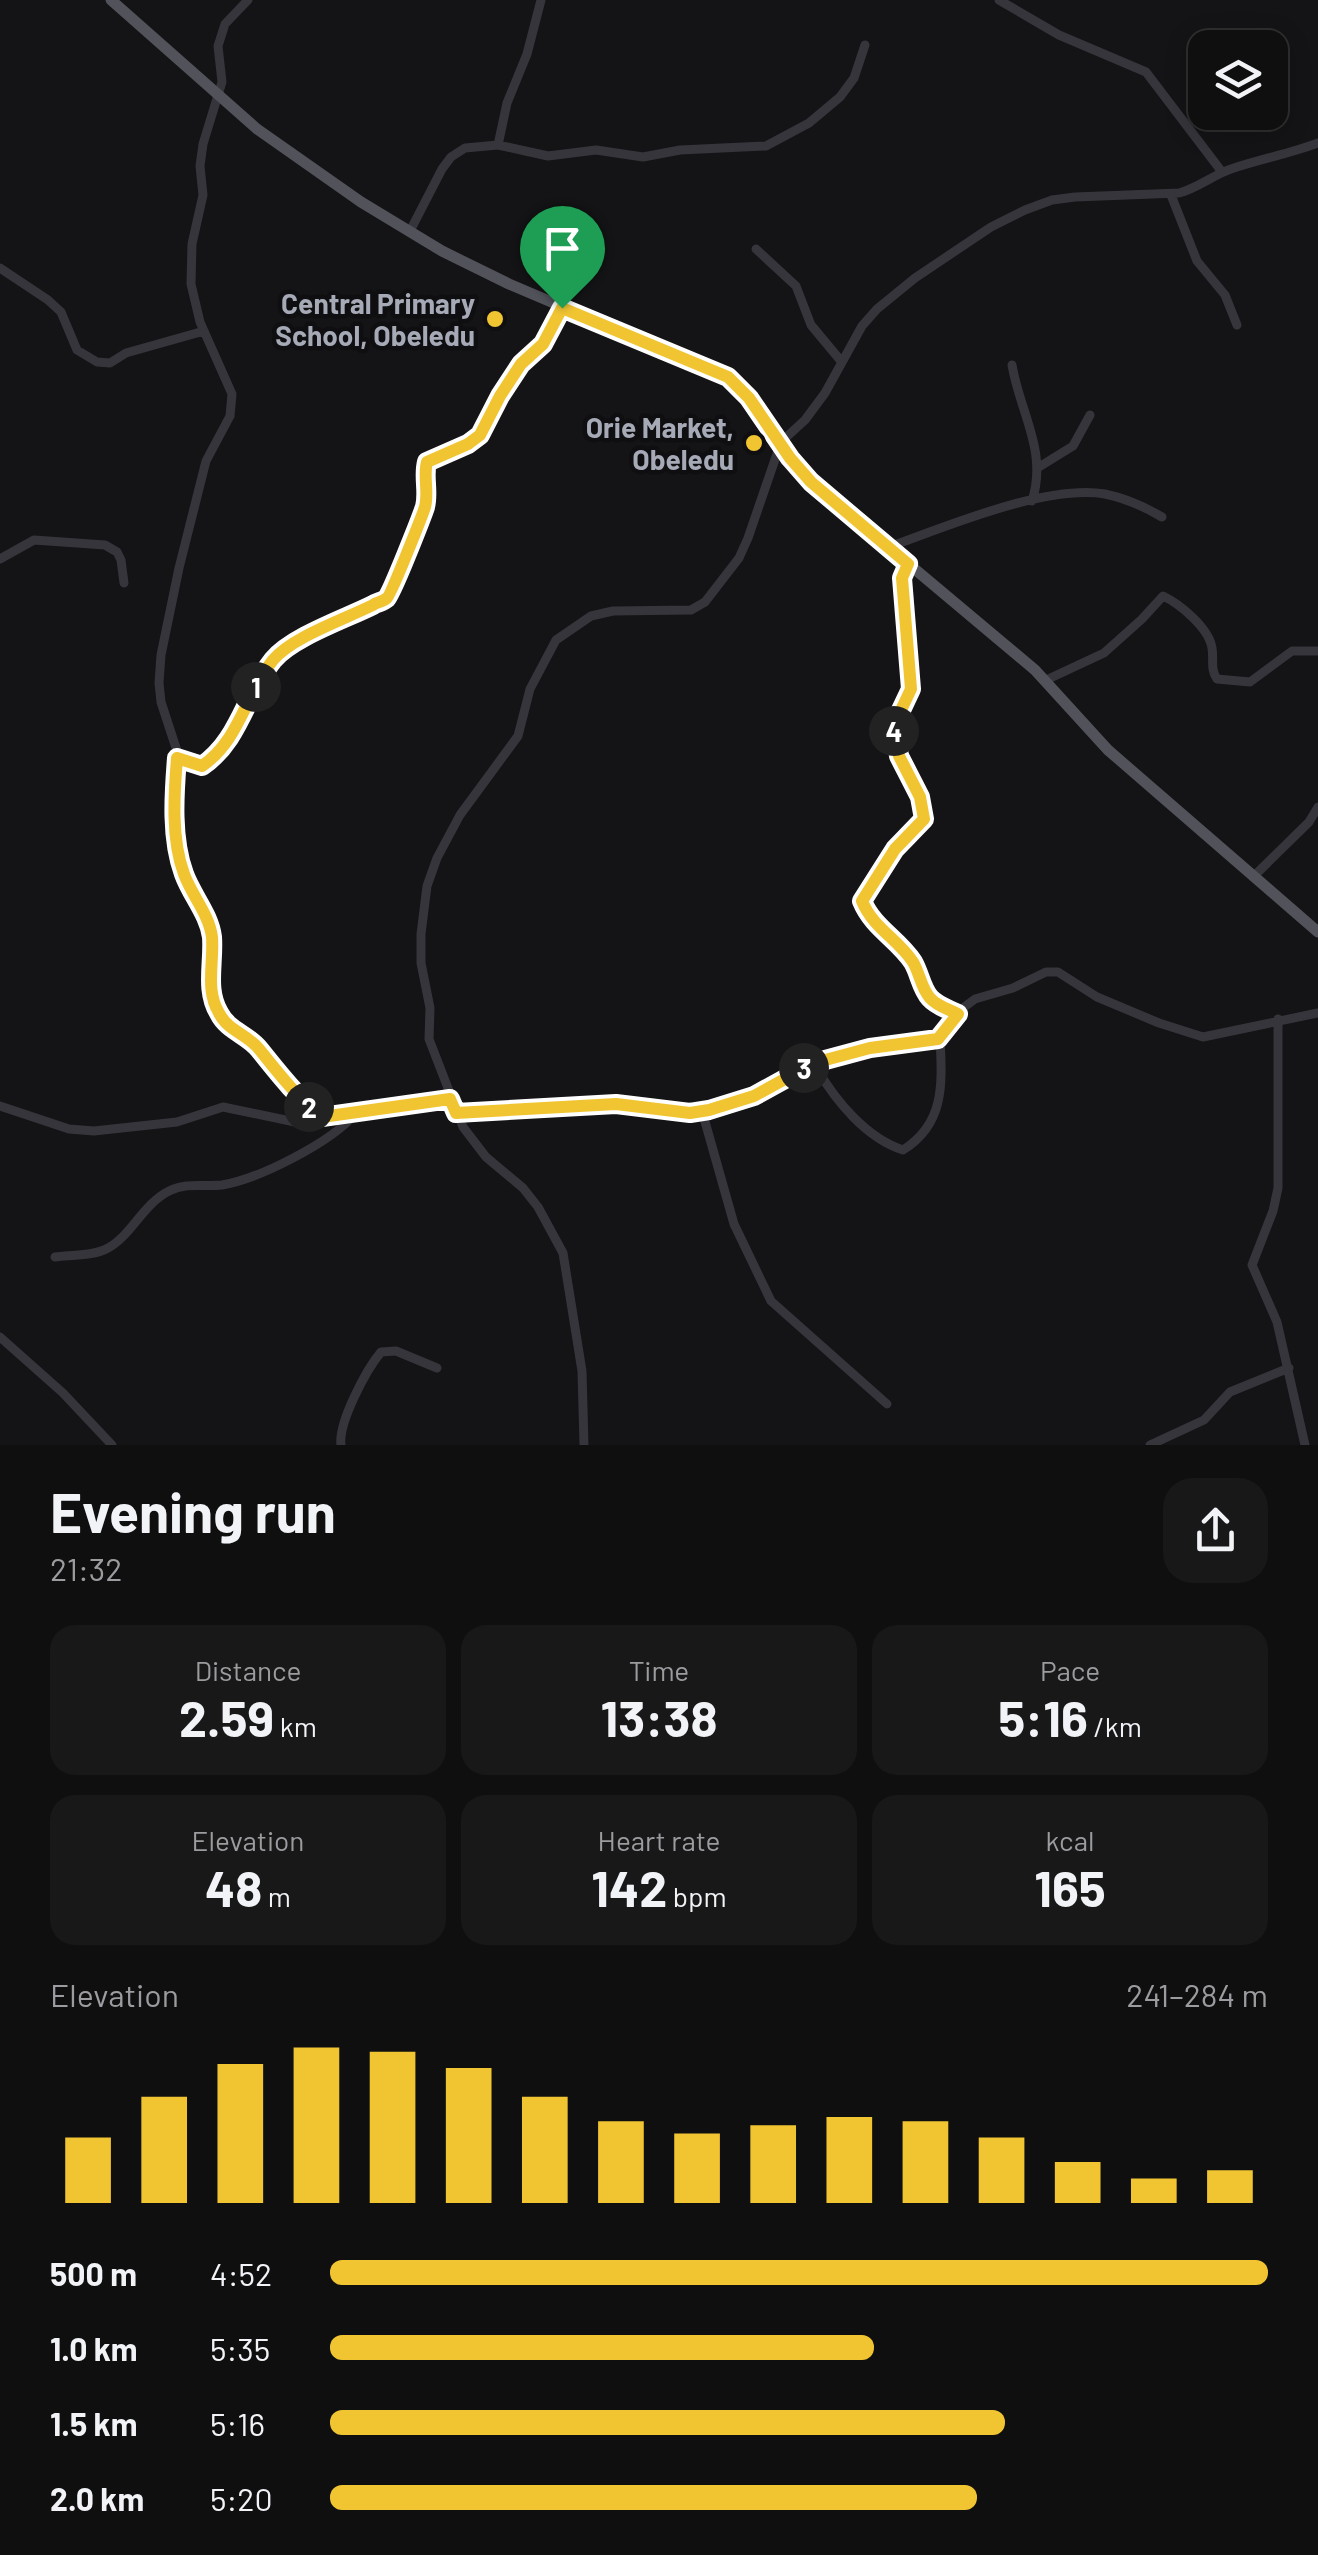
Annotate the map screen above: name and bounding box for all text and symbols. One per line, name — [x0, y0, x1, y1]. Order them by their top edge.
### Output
map controls — [1188, 30, 1288, 130]
button: layers — [1188, 30, 1288, 130]
pin — [520, 206, 605, 309]
icon: arrive — [535, 221, 590, 276]
place label: Central Primary School, Obeledu — [275, 286, 475, 352]
marker: Central Primary School, Obeledu — [484, 308, 506, 330]
place label: Orie Market, Obeledu — [586, 410, 734, 476]
marker: Orie Market, Obeledu — [743, 432, 765, 454]
pin: 1 — [231, 662, 281, 712]
text: 1 — [251, 670, 261, 704]
pin: 4 — [869, 706, 919, 756]
text: 4 — [886, 714, 902, 748]
pin: 3 — [779, 1043, 829, 1093]
text: 3 — [796, 1051, 812, 1085]
pin: 2 — [284, 1082, 334, 1132]
text: 2 — [301, 1090, 317, 1124]
text: Evening run — [50, 1478, 336, 1544]
button: share — [1163, 1478, 1268, 1583]
text: 21:32 — [50, 1549, 122, 1587]
text: Distance — [195, 1653, 301, 1687]
text: Time — [629, 1653, 689, 1687]
text: Pace — [1040, 1653, 1100, 1687]
text: 2.59 — [179, 1687, 274, 1747]
text: 13:38 — [601, 1687, 717, 1747]
text: 5:16 — [998, 1687, 1088, 1747]
text: km — [274, 1709, 317, 1743]
text: /km — [1088, 1709, 1142, 1743]
text: Elevation — [192, 1823, 304, 1857]
text: Heart rate — [598, 1823, 720, 1857]
text: kcal — [1046, 1823, 1094, 1857]
text: 48 — [205, 1857, 262, 1917]
text: 142 — [591, 1857, 667, 1917]
text: 165 — [1034, 1857, 1106, 1917]
text: m — [262, 1879, 291, 1913]
text: bpm — [667, 1879, 727, 1913]
text: Elevation — [50, 1975, 179, 2013]
text: 241–284 m — [1126, 1975, 1268, 2013]
text: 500 m — [50, 2254, 137, 2292]
text: 4:52 — [210, 2254, 272, 2292]
text: 1.0 km — [50, 2329, 138, 2367]
text: 5:35 — [210, 2329, 270, 2367]
text: 1.5 km — [50, 2404, 137, 2442]
text: 5:16 — [210, 2404, 265, 2442]
text: 2.0 km — [50, 2479, 144, 2517]
text: 5:20 — [210, 2479, 273, 2517]

